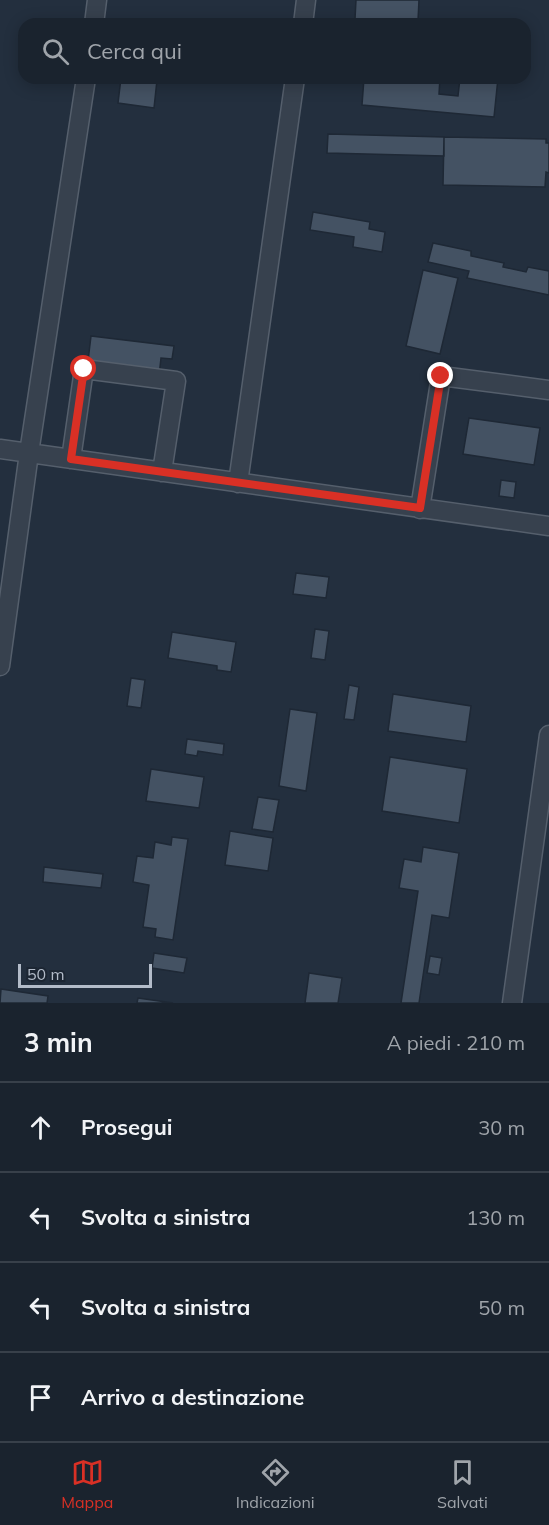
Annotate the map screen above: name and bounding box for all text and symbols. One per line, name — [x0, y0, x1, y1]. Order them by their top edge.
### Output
search box — [18, 18, 531, 84]
icon: search — [39, 35, 72, 68]
text: Cerca qui — [87, 37, 182, 65]
route start — [70, 355, 96, 381]
route end — [427, 362, 453, 388]
scale bar — [18, 961, 152, 988]
text: 50 m — [27, 964, 64, 984]
text: 3 min — [24, 1026, 93, 1059]
text: A piedi · 210 m — [387, 1030, 525, 1055]
icon: ahead — [24, 1111, 57, 1144]
text: Prosegui — [81, 1113, 173, 1141]
text: 30 m — [478, 1115, 525, 1140]
icon: left — [24, 1201, 57, 1234]
text: Svolta a sinistra — [81, 1203, 250, 1231]
text: 130 m — [466, 1205, 525, 1230]
icon: left — [24, 1291, 57, 1324]
text: Svolta a sinistra — [81, 1293, 250, 1321]
text: 50 m — [478, 1295, 525, 1320]
icon: arrive — [24, 1381, 57, 1414]
text: Arrivo a destinazione — [81, 1383, 304, 1411]
tab: Mappa — [61, 1456, 113, 1512]
tab: Indicazioni — [236, 1456, 315, 1512]
tab: Salvati — [437, 1456, 488, 1512]

